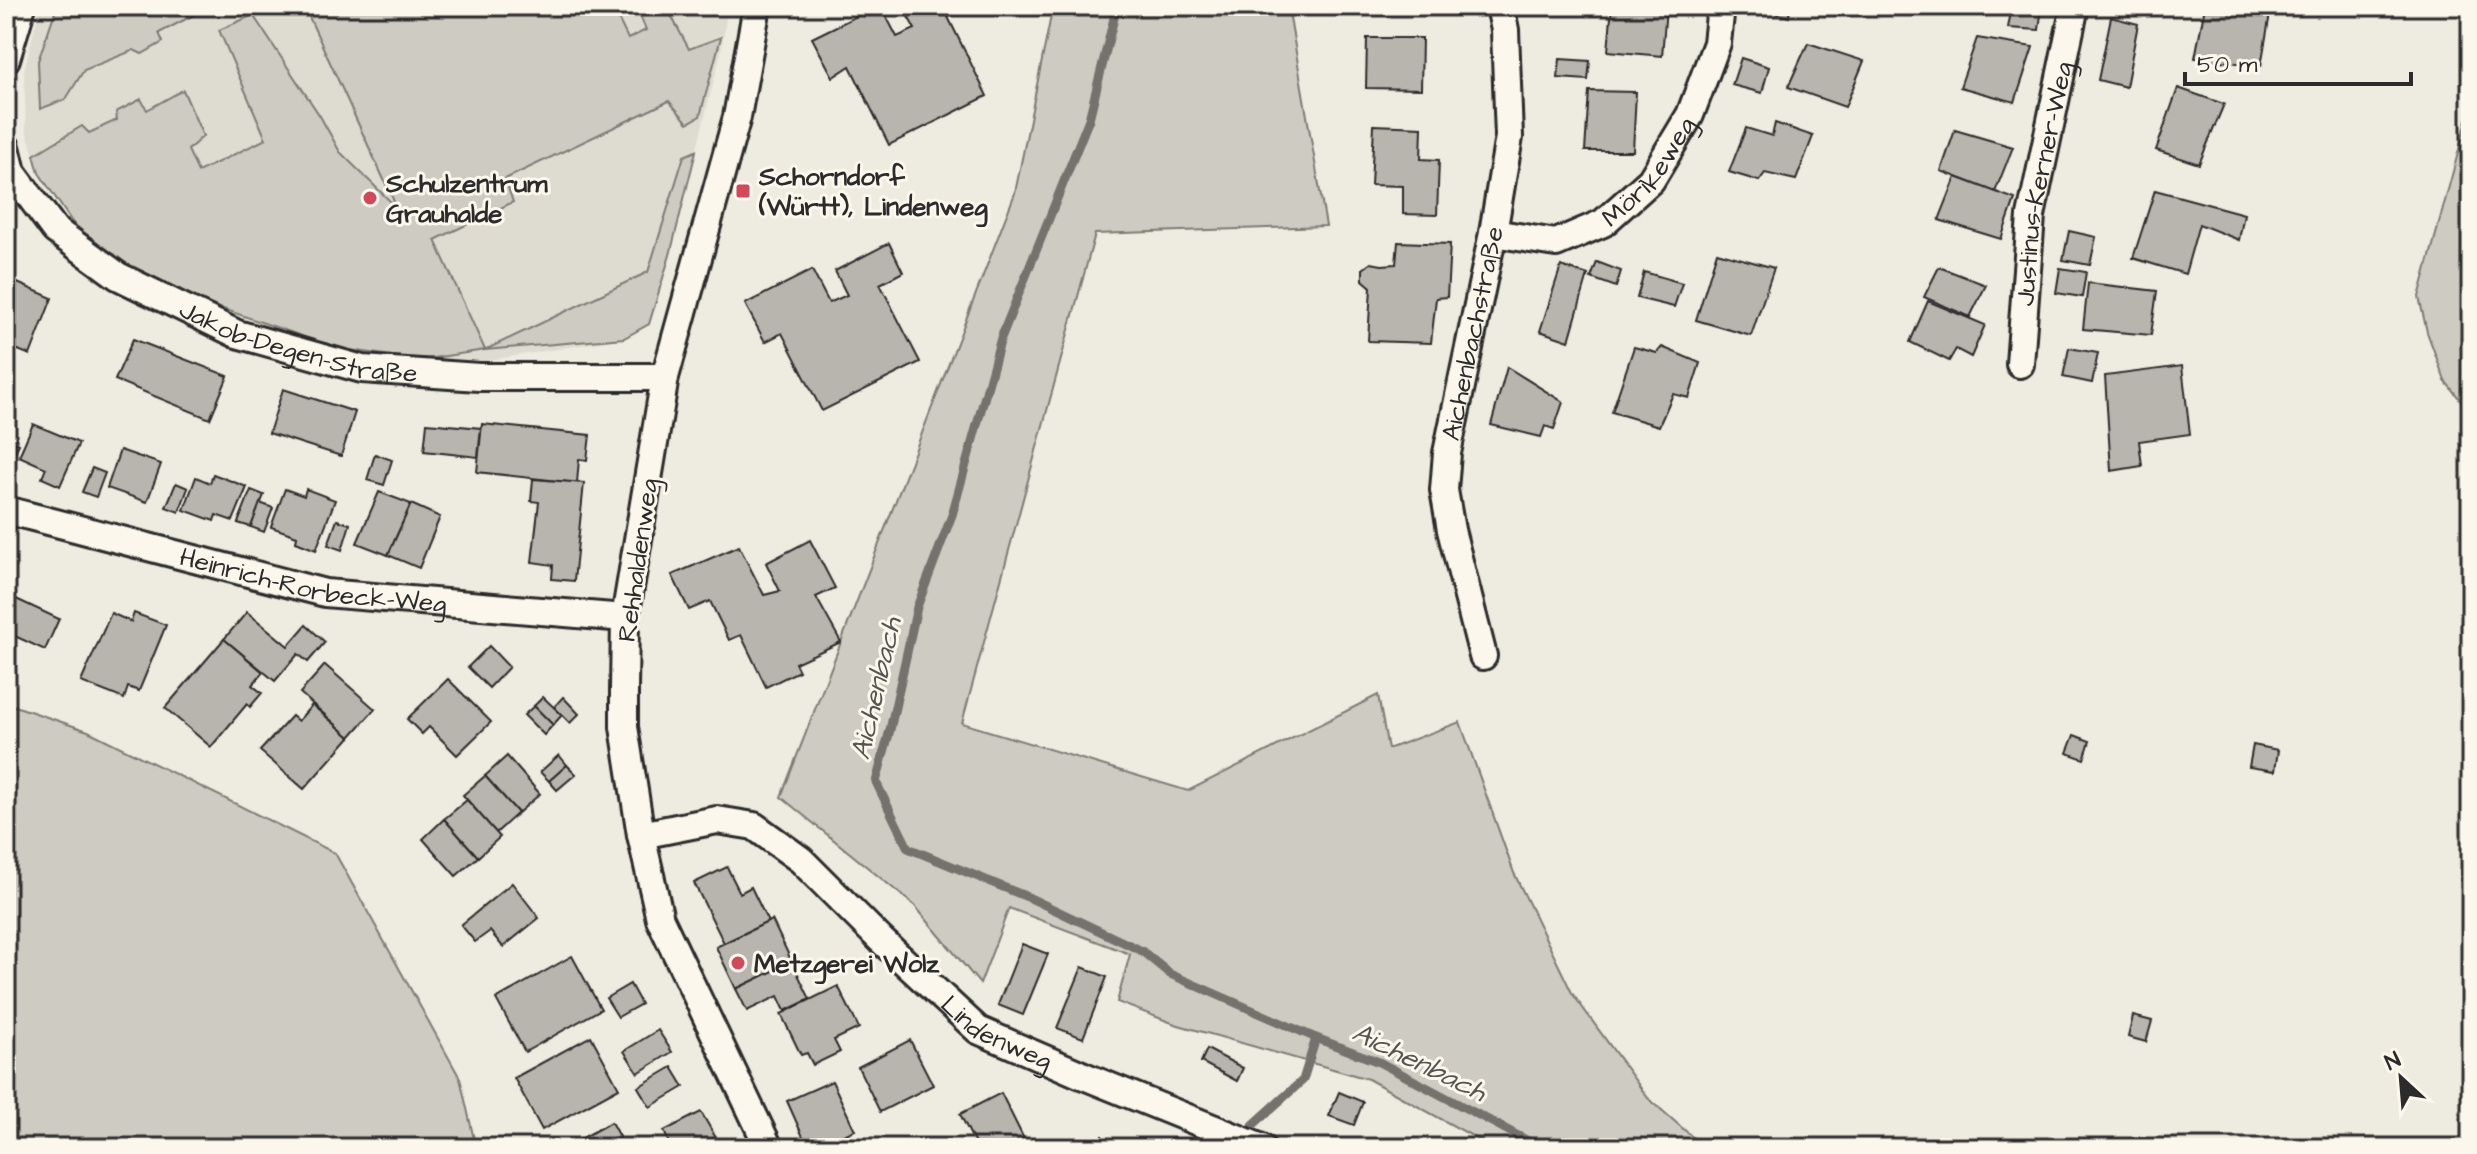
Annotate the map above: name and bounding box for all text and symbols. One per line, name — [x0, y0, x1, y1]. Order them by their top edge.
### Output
scale bar — [2185, 36, 2411, 86]
text: 50 m — [2197, 48, 2258, 82]
street label: Justinus-Kerner-Weg — [2007, 59, 2084, 307]
street label: Mörikeweg — [1594, 110, 1706, 235]
place label: Schorndorf (Württ), Lindenweg — [758, 159, 988, 228]
place label: Schulzentrum Grauhalde — [385, 166, 548, 232]
marker: Schorndorf (Württ), Lindenweg — [734, 182, 752, 200]
marker: Schulzentrum Grauhalde — [361, 189, 379, 207]
street label: Aichenbachstraße — [1433, 223, 1513, 444]
street label: Jakob-Degen-Straße — [173, 292, 419, 392]
street label: Rehhaldenweg — [609, 476, 669, 644]
street label: Heinrich-Rorbeck-Weg — [176, 539, 448, 624]
water label: Aichenbach — [841, 612, 912, 763]
place label: Metzgerei Wolz — [754, 946, 940, 985]
marker: Metzgerei Wolz — [729, 954, 747, 972]
street label: Lindenweg — [933, 987, 1058, 1081]
water label: Aichenbach — [1346, 1013, 1494, 1112]
north arrow — [2361, 1038, 2441, 1118]
text: N — [2380, 1044, 2406, 1078]

